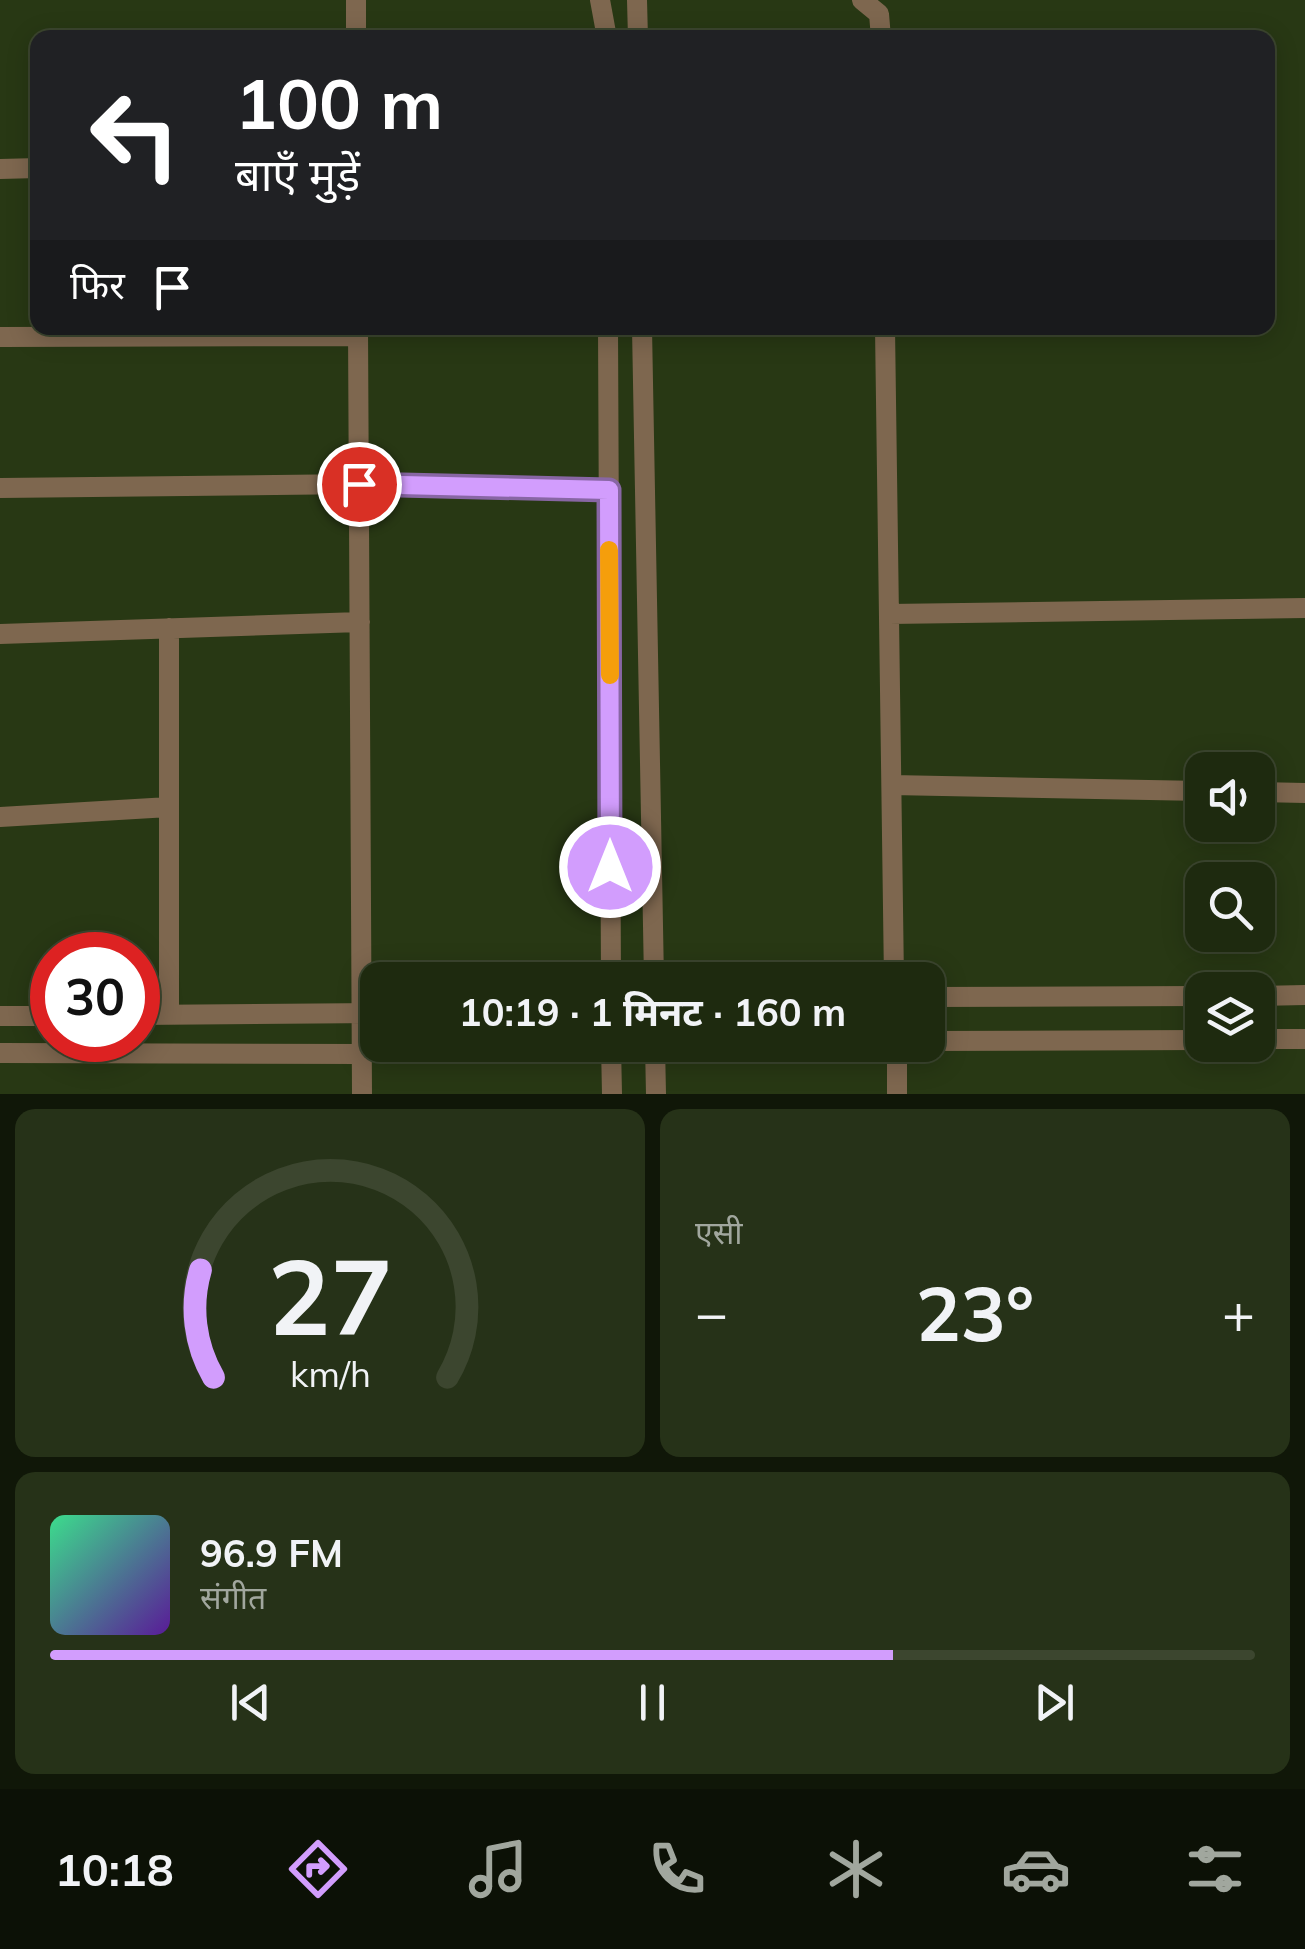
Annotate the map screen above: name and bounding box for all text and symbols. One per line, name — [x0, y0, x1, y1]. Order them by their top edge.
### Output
text: 100 m — [235, 59, 443, 147]
icon: left — [70, 70, 200, 200]
text: बाएँ मुड़ें — [235, 146, 360, 202]
icon: arrive — [145, 260, 200, 315]
text: फिर — [70, 261, 125, 309]
pin — [317, 442, 402, 527]
icon: arrive — [332, 457, 387, 512]
map controls — [1185, 752, 1275, 1062]
button: sound — [1185, 752, 1275, 842]
position arrow — [558, 815, 662, 919]
button: search — [1185, 862, 1275, 952]
speed limit sign: 30 — [30, 932, 160, 1062]
button: layers — [1185, 972, 1275, 1062]
text: 10:19 · 1 मिनट · 160 m — [459, 988, 846, 1036]
text: एसी — [695, 1212, 743, 1252]
text: 27 — [268, 1230, 392, 1361]
text: 23° — [916, 1266, 1034, 1360]
text: − — [695, 1278, 728, 1347]
text: + — [1222, 1278, 1255, 1347]
text: km/h — [290, 1351, 370, 1396]
text: 96.9 FM — [200, 1529, 343, 1577]
text: संगीत — [200, 1577, 266, 1617]
icon: previous — [223, 1675, 278, 1730]
icon: pause — [625, 1675, 680, 1730]
icon: next — [1027, 1675, 1082, 1730]
icon: directions — [283, 1834, 353, 1904]
icon: music — [463, 1834, 533, 1904]
icon: phone — [642, 1834, 712, 1904]
icon: climate — [821, 1834, 891, 1904]
icon: car — [1001, 1834, 1071, 1904]
icon: filters — [1180, 1834, 1250, 1904]
text: 10:18 — [55, 1841, 174, 1897]

